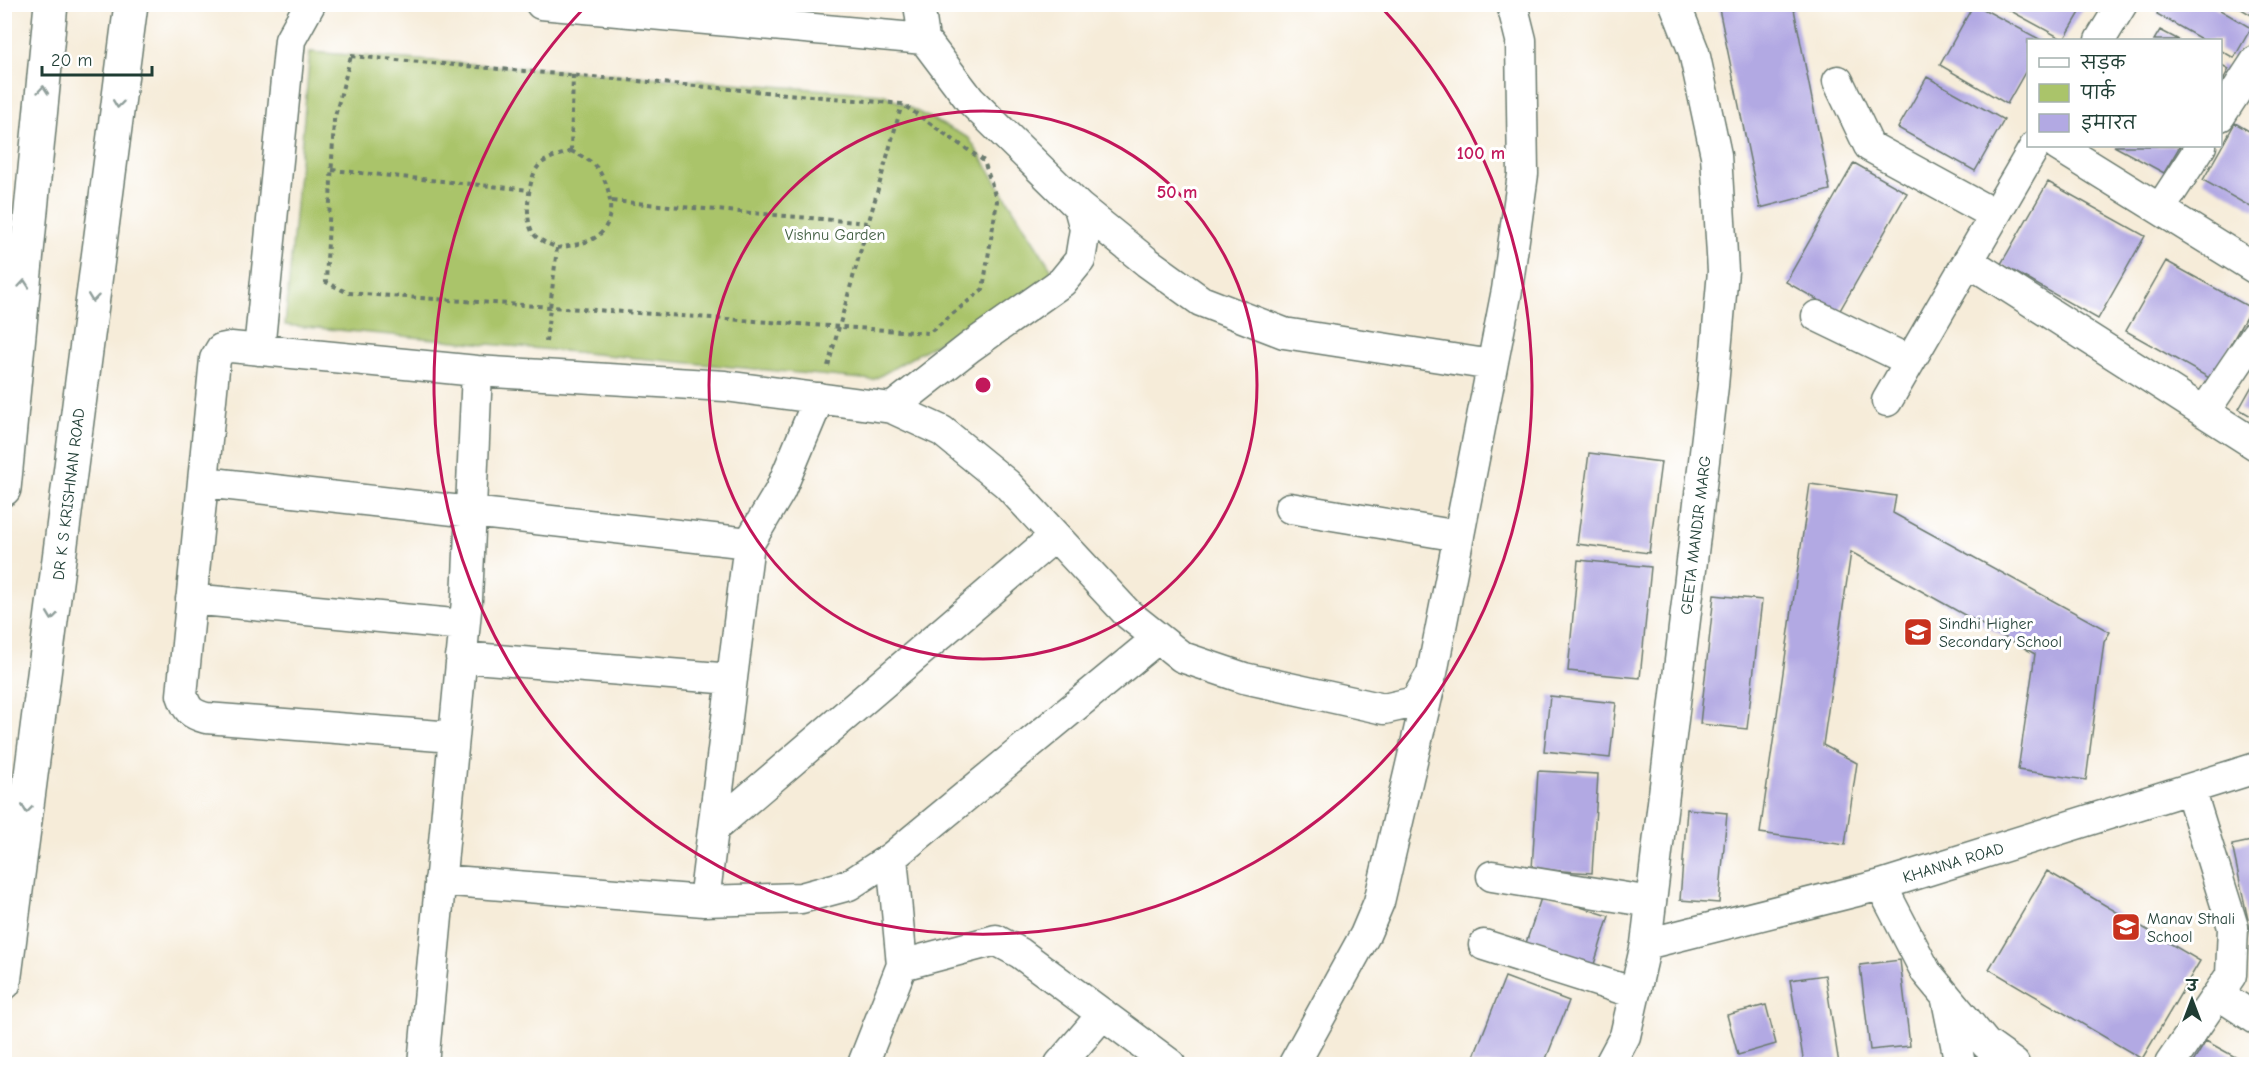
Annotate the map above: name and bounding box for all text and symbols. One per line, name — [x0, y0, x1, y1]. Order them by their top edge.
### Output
scale bar — [42, 39, 152, 77]
legend — [2027, 39, 2222, 147]
text: 20 m — [51, 50, 92, 71]
text: सड़क — [2080, 53, 2126, 74]
text: पार्क — [2080, 79, 2116, 104]
one-way arrow — [36, 85, 49, 94]
one-way arrow — [112, 100, 125, 109]
text: इमारत — [2081, 113, 2137, 134]
text: 100 m — [1457, 143, 1505, 164]
text: 50 m — [1157, 182, 1197, 203]
park label: Vishnu Garden — [785, 226, 885, 244]
one-way arrow — [17, 279, 30, 289]
one-way arrow — [87, 293, 100, 302]
centre of rings — [973, 375, 993, 395]
street label: DR K S KRISHNAN ROAD — [49, 407, 88, 581]
street label: GEETA MANDIR MARG — [1677, 455, 1715, 616]
one-way arrow — [46, 611, 59, 621]
place label: Sindhi Higher Secondary School — [1939, 615, 2062, 651]
school or university icon: Sindhi Higher Secondary School — [1902, 616, 1934, 648]
one-way arrow — [21, 805, 34, 814]
street label: KHANNA ROAD — [1901, 839, 2006, 887]
place label: Manav Sthali School — [2147, 910, 2235, 946]
school or university icon: Manav Sthali School — [2110, 911, 2142, 943]
north arrow — [2162, 970, 2222, 1030]
text: उ — [2185, 977, 2199, 995]

